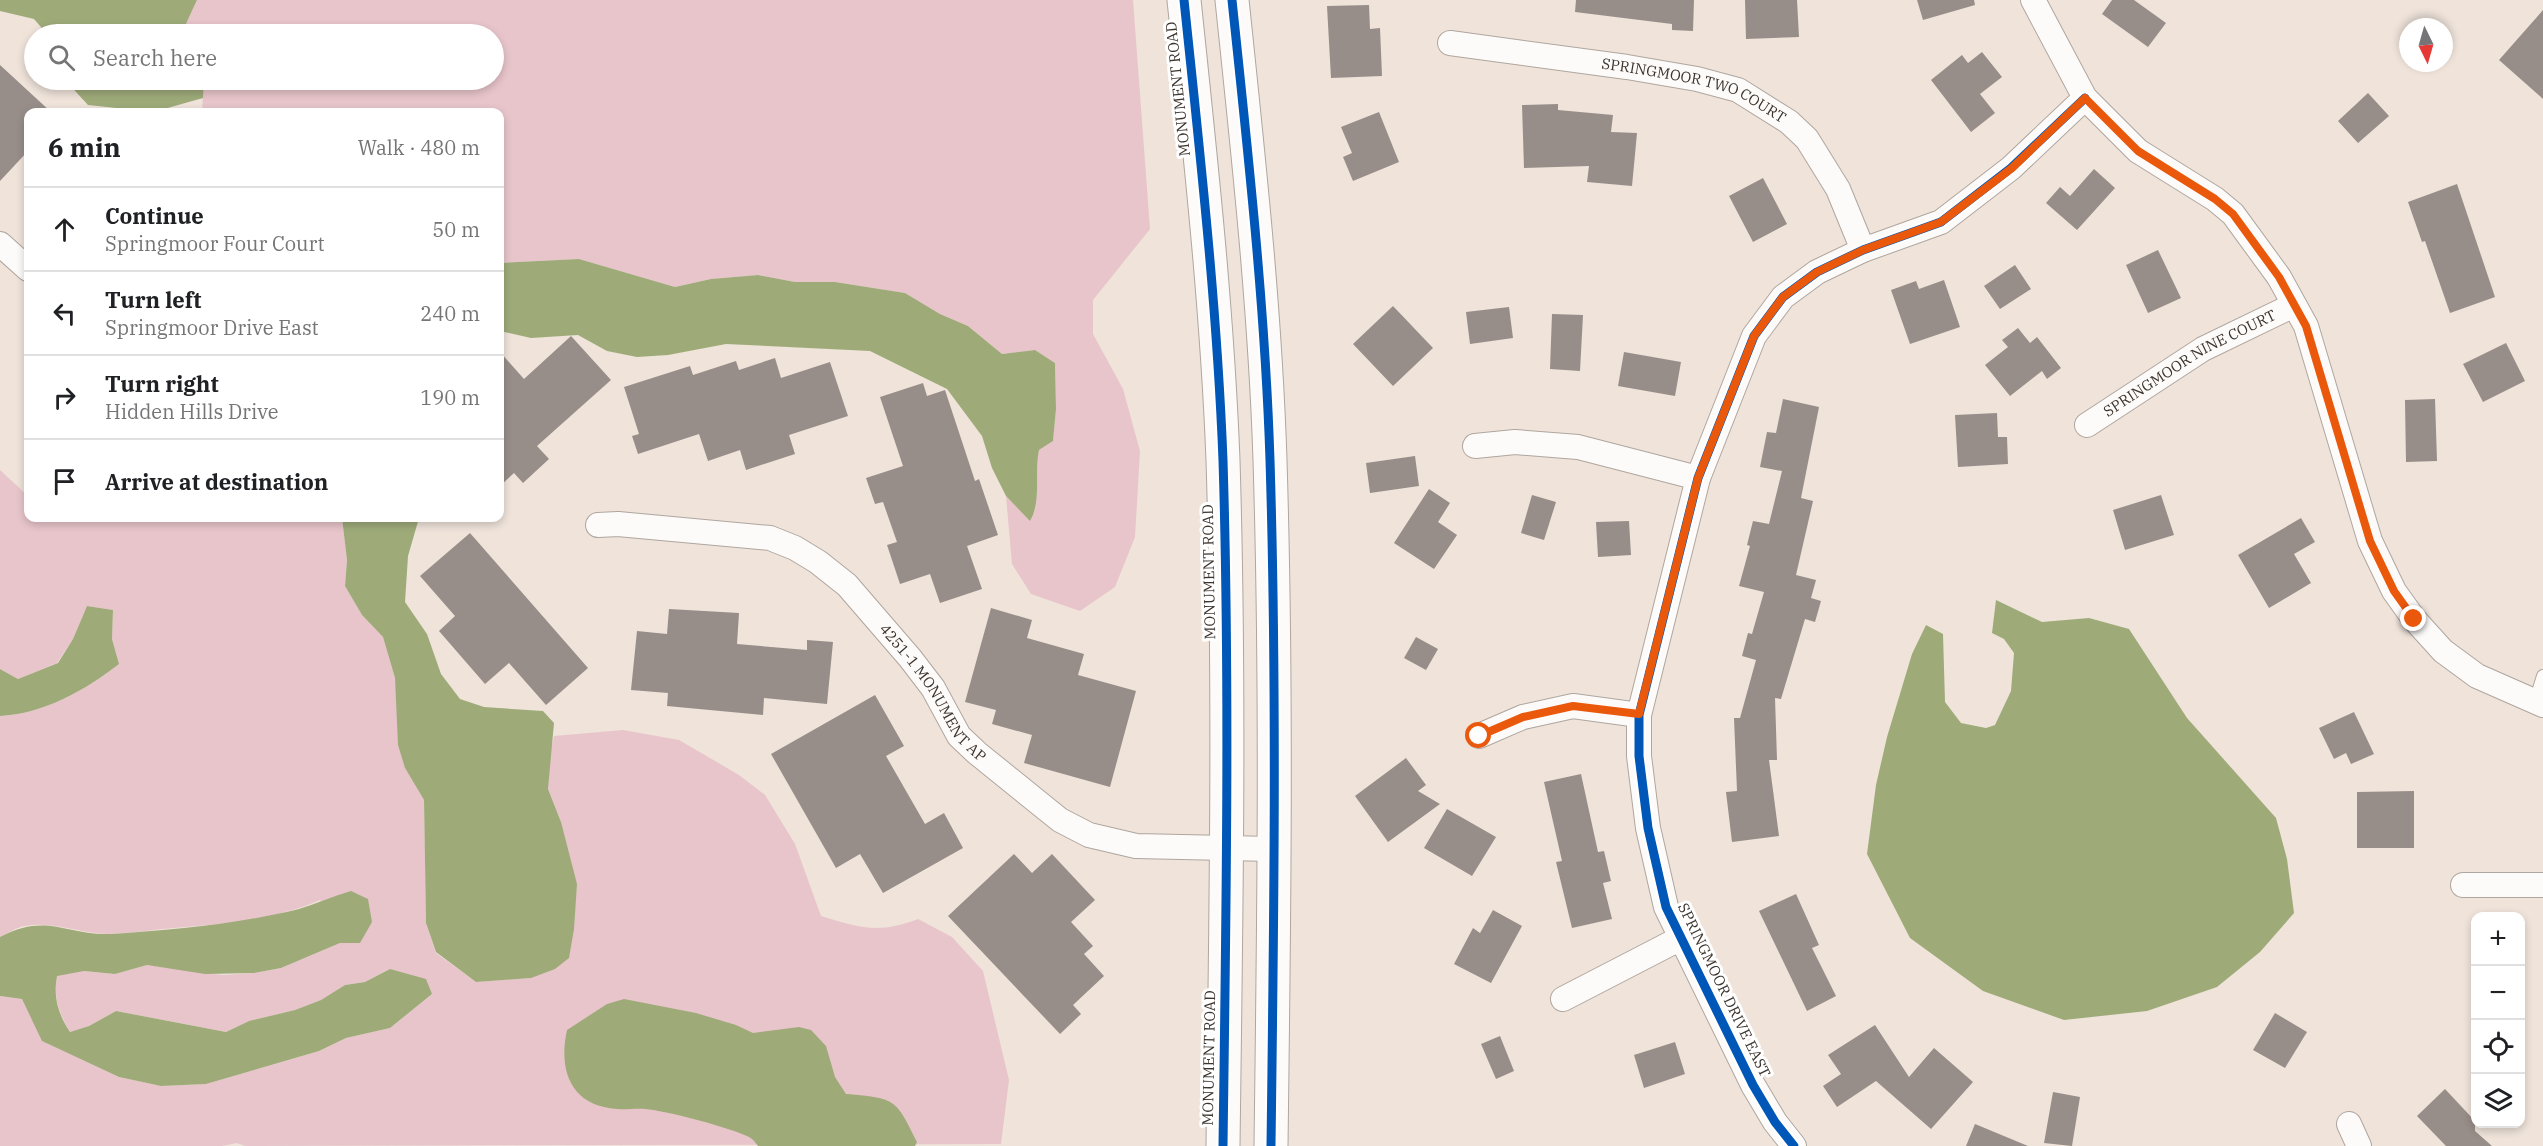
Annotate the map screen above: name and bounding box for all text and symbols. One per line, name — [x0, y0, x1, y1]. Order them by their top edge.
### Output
north arrow — [2399, 18, 2453, 72]
street label: MONUMENT ROAD — [1161, 21, 1194, 157]
search box — [24, 24, 504, 90]
icon: search — [45, 41, 78, 74]
text: Search here — [93, 43, 217, 72]
street label: SPRINGMOOR TWO COURT — [1601, 54, 1790, 127]
text: 6 min — [48, 130, 121, 164]
text: Walk · 480 m — [358, 134, 480, 161]
text: Continue — [105, 201, 204, 230]
icon: ahead — [48, 213, 81, 246]
text: 50 m — [432, 216, 480, 243]
text: Springmoor Four Court — [105, 230, 325, 257]
text: Turn left — [105, 285, 201, 314]
icon: left — [48, 297, 81, 330]
text: 240 m — [420, 300, 480, 327]
street label: SPRINGMOOR NINE COURT — [2100, 305, 2279, 421]
text: Springmoor Drive East — [105, 314, 319, 341]
text: Turn right — [105, 369, 219, 398]
icon: right — [48, 381, 81, 414]
text: 190 m — [420, 384, 480, 411]
text: Hidden Hills Drive — [105, 398, 278, 425]
icon: arrive — [48, 465, 81, 498]
text: Arrive at destination — [105, 467, 328, 496]
street label: MONUMENT ROAD — [1198, 504, 1219, 640]
route end — [2400, 605, 2426, 631]
street label: 4251-1 MONUMENT AP — [876, 620, 990, 766]
route start — [1465, 722, 1491, 748]
street label: SPRINGMOOR DRIVE EAST — [1674, 900, 1775, 1080]
map controls — [2471, 912, 2525, 1128]
button: + — [2471, 912, 2525, 966]
button: − — [2471, 966, 2525, 1020]
street label: MONUMENT ROAD — [1198, 990, 1219, 1126]
button: locate — [2471, 1020, 2525, 1074]
button: layers — [2471, 1074, 2525, 1128]

